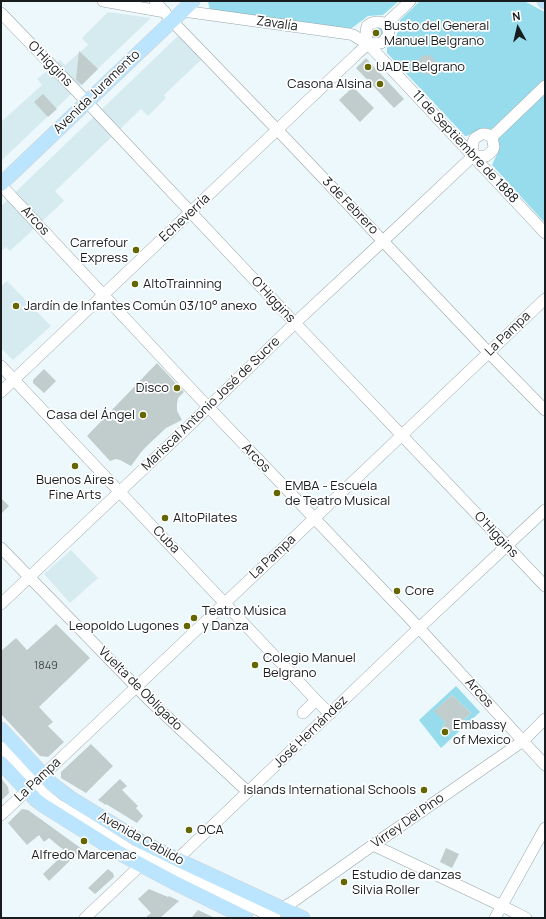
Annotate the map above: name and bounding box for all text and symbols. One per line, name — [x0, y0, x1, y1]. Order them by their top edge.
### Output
north arrow — [498, 8, 538, 48]
text: N — [511, 8, 521, 24]
street label: Zavalía — [255, 13, 299, 35]
place label: Busto del General Manuel Belgrano — [384, 18, 489, 49]
marker: Busto del General Manuel Belgrano — [371, 28, 381, 38]
street label: O'Higgins — [25, 38, 75, 90]
street label: Avenida Juramento — [51, 47, 143, 137]
place label: UADE Belgrano — [376, 59, 465, 75]
marker: UADE Belgrano — [363, 62, 373, 72]
place label: Casona Alsina — [287, 76, 372, 92]
marker: Casona Alsina — [375, 79, 385, 89]
street label: 11 de Septiembre de 1888 — [409, 87, 521, 207]
street label: 3 de Febrero — [319, 174, 381, 238]
street label: Echeverría — [157, 191, 213, 245]
street label: Arcos — [18, 203, 52, 239]
place label: Carrefour Express — [70, 235, 128, 266]
marker: Carrefour Express — [131, 245, 141, 255]
street label: O'Higgins — [248, 274, 298, 326]
place label: AltoTrainning — [143, 276, 222, 292]
marker: AltoTrainning — [130, 279, 140, 289]
place label: Jardín de Infantes Común 03/10° anexo — [24, 298, 257, 314]
marker: Jardín de Infantes Común 03/10° anexo — [11, 301, 21, 311]
street label: La Pampa — [482, 309, 534, 359]
street label: Mariscal Antonio José de Sucre — [139, 334, 283, 474]
place label: Disco — [136, 380, 169, 396]
marker: Disco — [172, 383, 182, 393]
place label: Casa del Ángel — [47, 407, 135, 423]
marker: Casa del Ángel — [138, 410, 148, 420]
street label: Arcos — [238, 440, 274, 476]
marker: Buenos Aires Fine Arts — [70, 461, 80, 471]
place label: Buenos Aires Fine Arts — [36, 472, 114, 503]
place label: EMBA - Escuela de Teatro Musical — [285, 478, 390, 509]
marker: EMBA - Escuela de Teatro Musical — [272, 488, 282, 498]
street label: O'Higgins — [471, 509, 521, 561]
place label: AltoPilates — [173, 510, 237, 526]
marker: AltoPilates — [160, 513, 170, 523]
street label: Cuba — [149, 523, 183, 557]
street label: La Pampa — [247, 532, 299, 582]
place label: Core — [405, 583, 434, 599]
marker: Core — [392, 586, 402, 596]
place label: Teatro Música y Danza — [202, 603, 286, 634]
marker: Teatro Música y Danza — [189, 613, 199, 623]
place label: Leopoldo Lugones — [69, 618, 179, 634]
marker: Leopoldo Lugones — [182, 621, 192, 631]
street label: Vuelta de Obligado — [95, 644, 185, 734]
place label: Colegio Manuel Belgrano — [263, 650, 356, 681]
house number: 1849 — [34, 659, 58, 673]
marker: Colegio Manuel Belgrano — [250, 660, 260, 670]
street label: Arcos — [462, 675, 496, 711]
street label: José Hernández — [271, 693, 351, 771]
place label: Embassy of Mexico — [453, 717, 511, 748]
marker: Embassy of Mexico — [440, 727, 450, 737]
street label: La Pampa — [12, 755, 64, 805]
place label: Islands International Schools — [243, 782, 416, 798]
marker: Islands International Schools — [419, 785, 429, 795]
street label: Virrey Del Pino — [369, 790, 447, 852]
street label: Avenida Cabildo — [95, 809, 187, 869]
place label: OCA — [197, 822, 224, 838]
marker: OCA — [184, 825, 194, 835]
marker: Alfredo Marcenac — [79, 836, 89, 846]
place label: Alfredo Marcenac — [31, 847, 137, 863]
place label: Estudio de danzas Silvia Roller — [352, 867, 461, 898]
marker: Estudio de danzas Silvia Roller — [339, 877, 349, 887]

